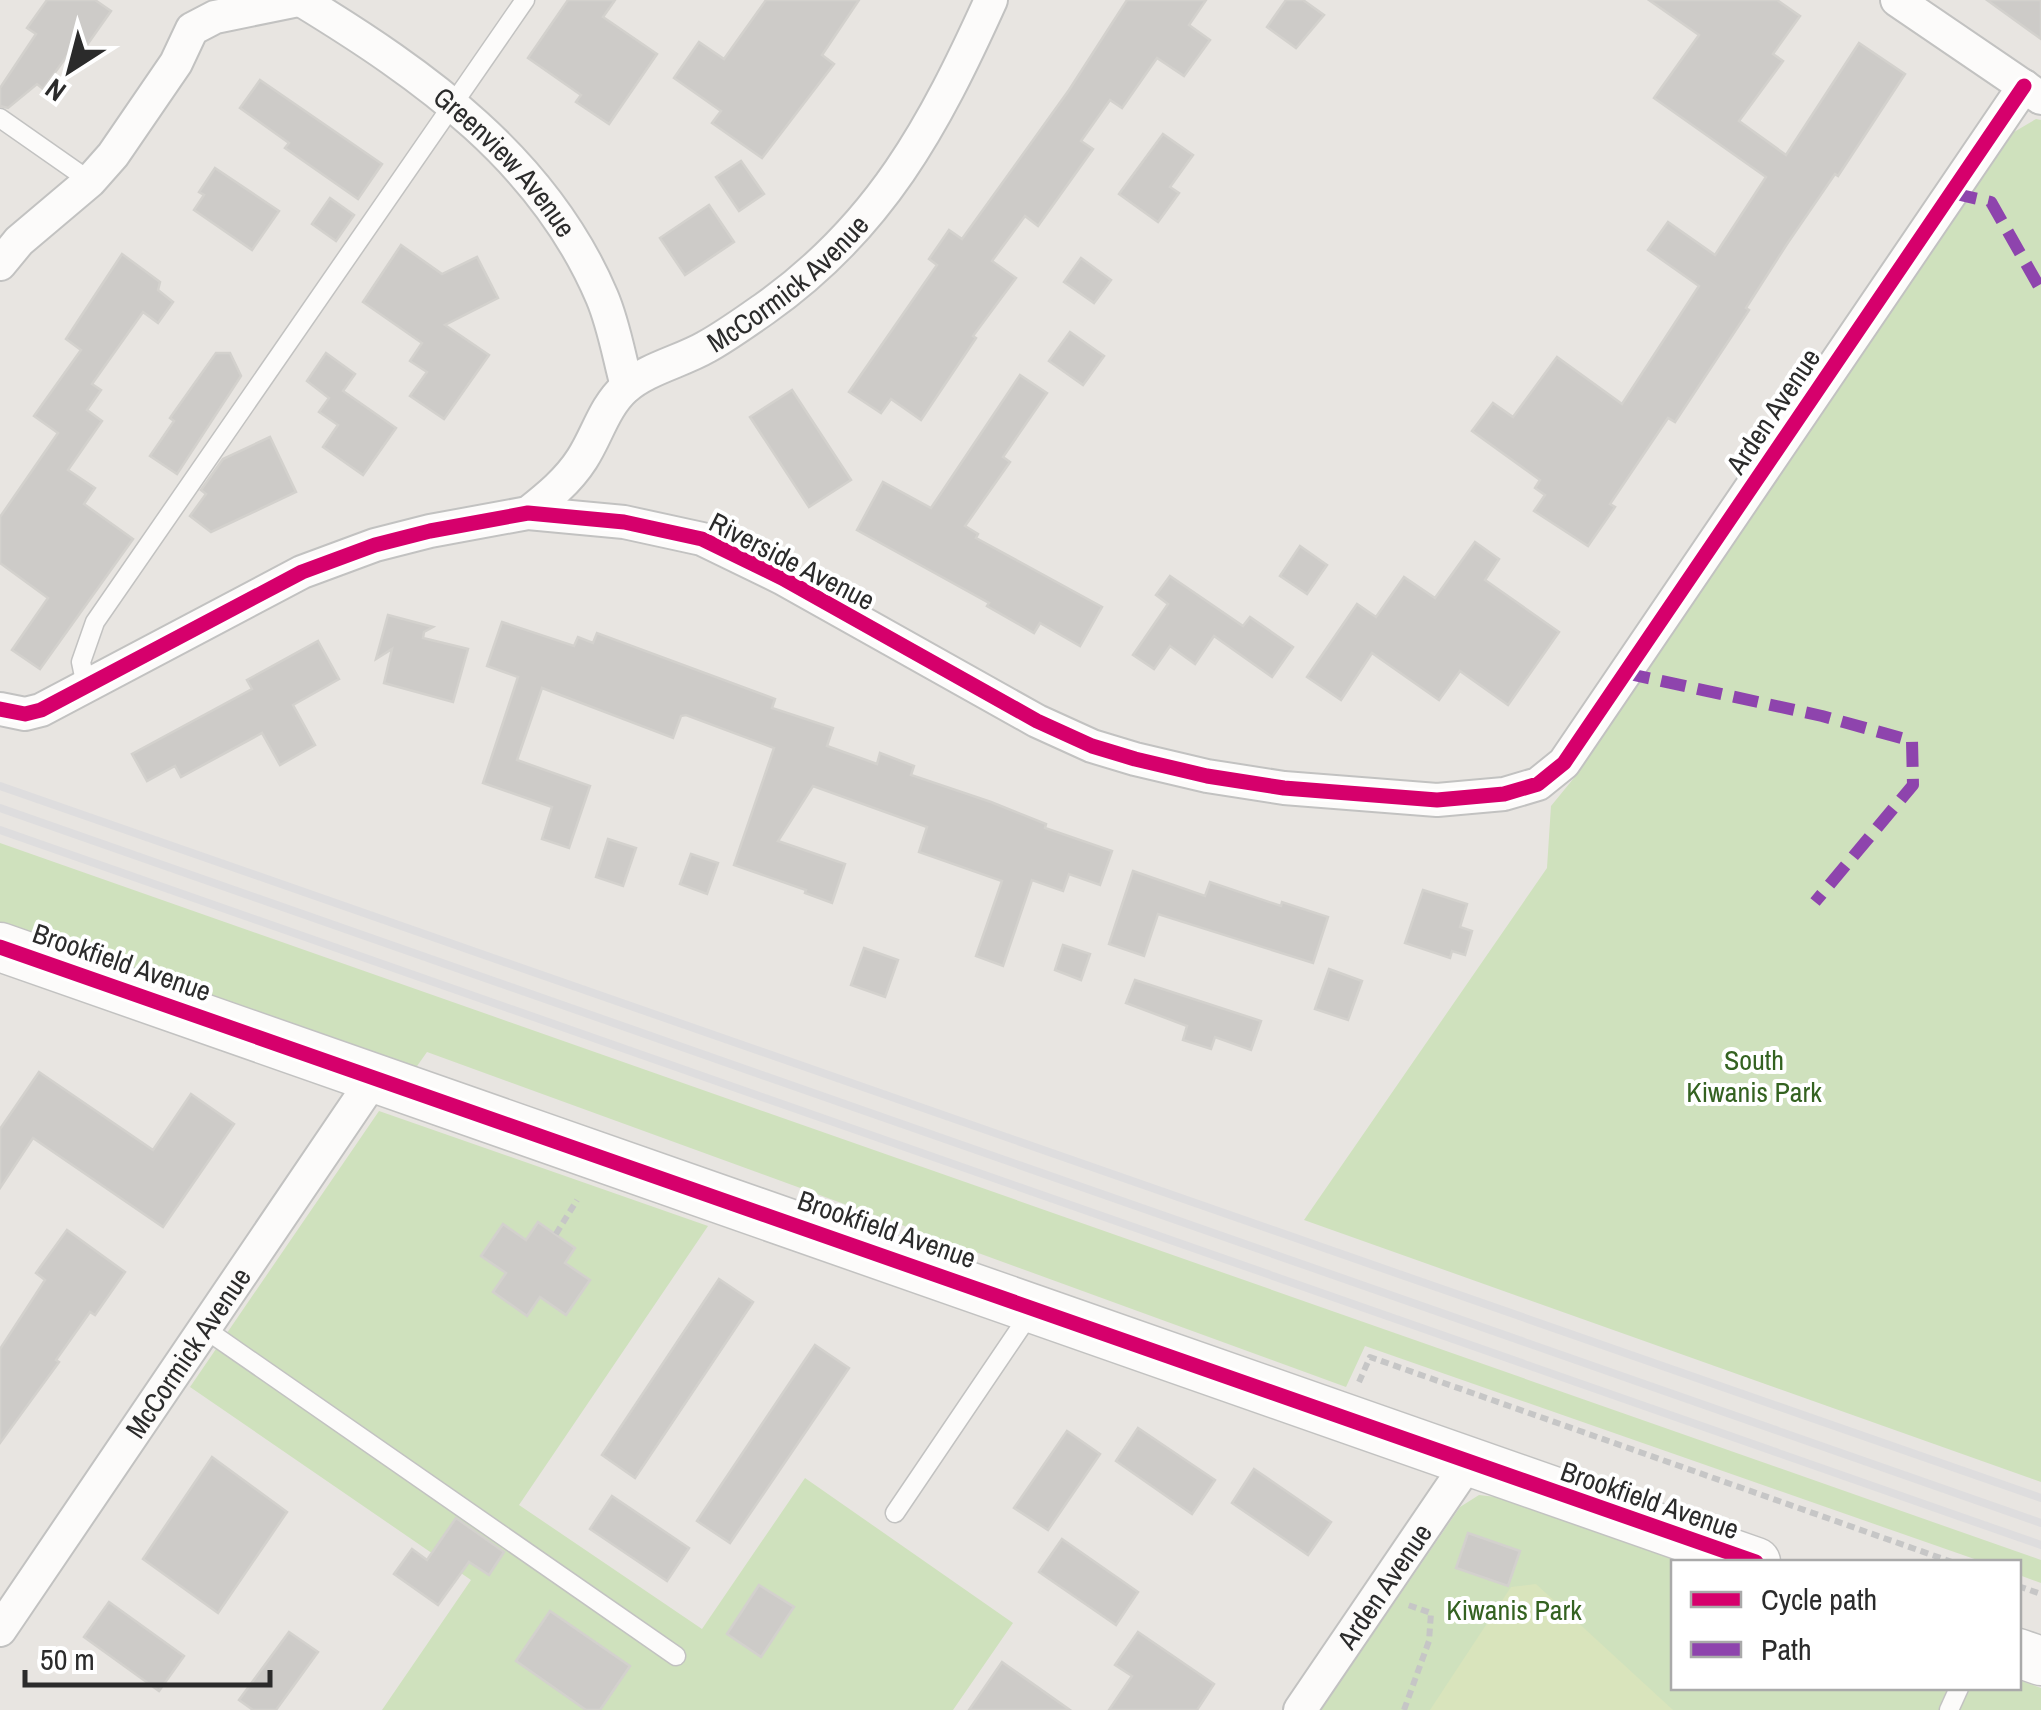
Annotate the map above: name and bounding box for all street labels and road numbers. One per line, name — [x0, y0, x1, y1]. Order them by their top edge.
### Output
street label: Greenview Avenue — [426, 78, 585, 244]
street label: McCormick Avenue — [700, 207, 877, 361]
street label: Arden Avenue — [1716, 341, 1829, 482]
street label: Riverside Avenue — [703, 503, 881, 619]
street label: Brookfield Avenue — [28, 914, 216, 1010]
street label: Brookfield Avenue — [793, 1181, 981, 1277]
street label: McCormick Avenue — [117, 1260, 260, 1446]
street label: Brookfield Avenue — [1556, 1452, 1744, 1548]
street label: Arden Avenue — [1328, 1516, 1441, 1657]

